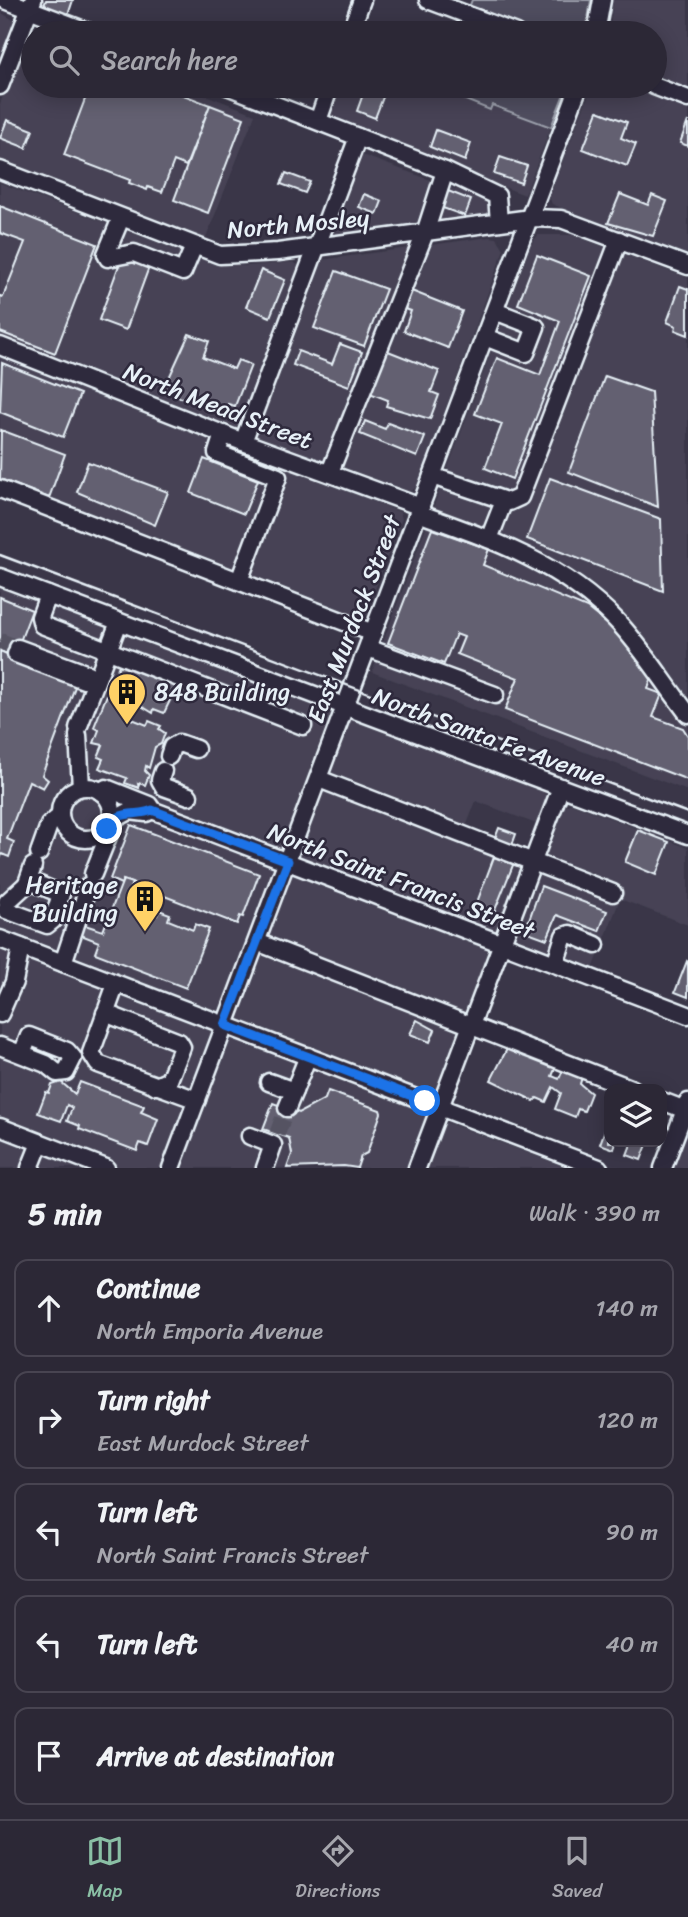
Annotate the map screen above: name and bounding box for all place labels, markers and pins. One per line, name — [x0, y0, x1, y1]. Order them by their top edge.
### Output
building icon: 848 Building — [106, 671, 148, 726]
place label: 848 Building — [154, 671, 290, 713]
place label: Heritage Building — [25, 864, 118, 934]
building icon: Heritage Building — [124, 878, 166, 933]

